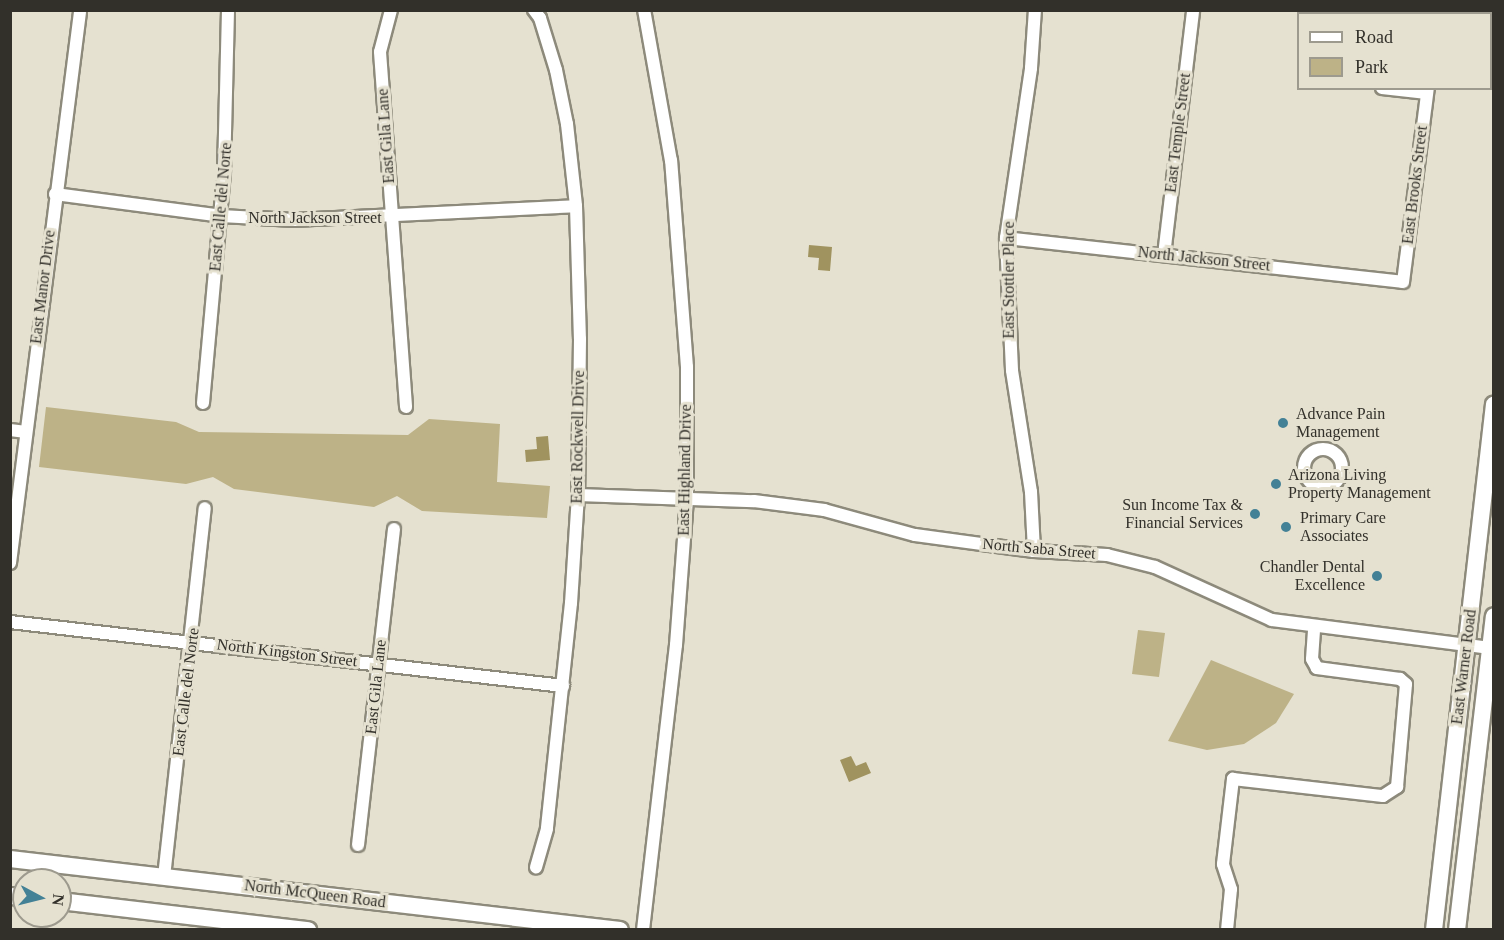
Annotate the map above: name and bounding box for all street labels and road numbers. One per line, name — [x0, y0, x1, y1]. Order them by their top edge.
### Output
street label: East Temple Street — [1161, 72, 1195, 194]
street label: East Gila Lane — [373, 88, 399, 184]
street label: East Brooks Street — [1398, 125, 1432, 245]
street label: East Calle del Norte — [206, 142, 236, 272]
street label: North Jackson Street — [248, 208, 382, 228]
street label: East Stottler Place — [999, 221, 1019, 339]
street label: East Manor Drive — [26, 229, 60, 345]
street label: North Jackson Street — [1137, 242, 1271, 276]
street label: East Rockwell Drive — [567, 370, 589, 504]
street label: East Highland Drive — [674, 404, 696, 536]
street label: North Saba Street — [982, 534, 1096, 564]
street label: East Warner Road — [1447, 608, 1481, 726]
street label: East Calle del Norte — [169, 627, 203, 757]
street label: North Kingston Street — [216, 635, 358, 671]
street label: East Gila Lane — [361, 639, 391, 735]
street label: North McQueen Road — [243, 876, 387, 912]

